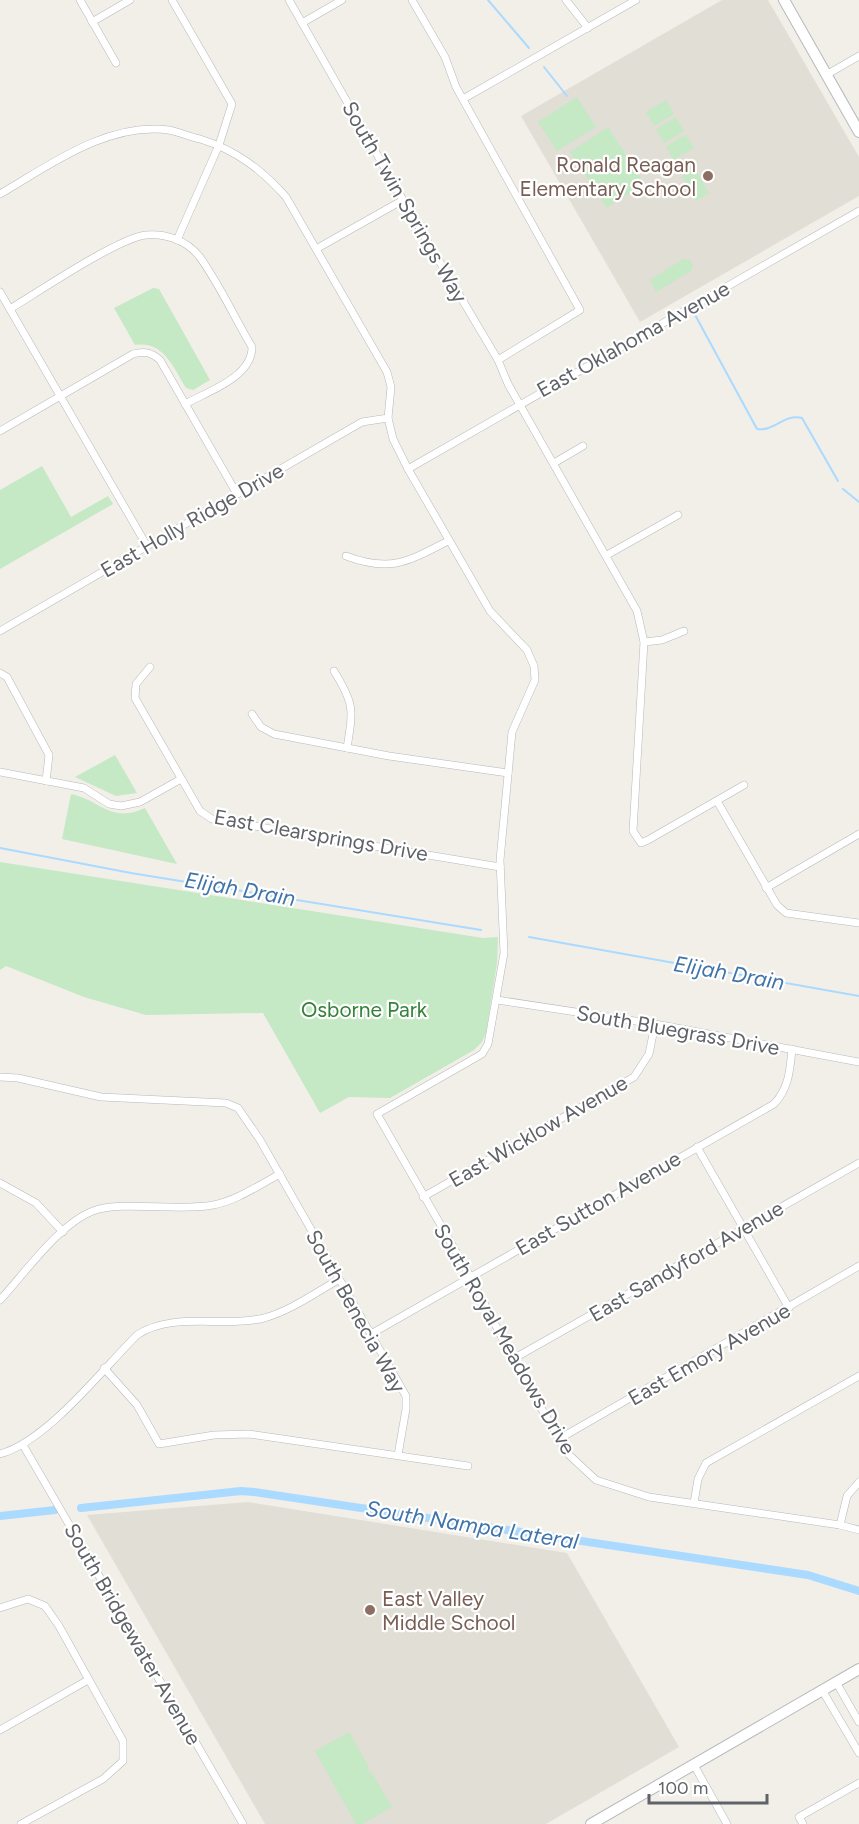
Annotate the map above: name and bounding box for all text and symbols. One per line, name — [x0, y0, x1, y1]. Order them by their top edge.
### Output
street label: South Twin Springs Way — [337, 97, 473, 307]
place label: Ronald Reagan Elementary School — [520, 152, 696, 201]
marker: Ronald Reagan Elementary School — [701, 169, 715, 183]
street label: East Oklahoma Avenue — [532, 276, 734, 402]
street label: East Holly Ridge Drive — [96, 457, 288, 583]
street label: East Clearsprings Drive — [212, 804, 430, 866]
water label: Elijah Drain — [182, 866, 298, 912]
water label: Elijah Drain — [671, 950, 787, 996]
park label: Osborne Park — [301, 997, 428, 1022]
street label: South Bluegrass Drive — [575, 1000, 781, 1060]
street label: East Wicklow Avenue — [444, 1070, 632, 1192]
street label: East Sutton Avenue — [511, 1146, 685, 1260]
street label: East Sandyford Avenue — [584, 1195, 788, 1327]
street label: South Royal Meadows Drive — [429, 1219, 581, 1459]
street label: South Benecia Way — [301, 1225, 411, 1397]
street label: East Emory Avenue — [624, 1297, 794, 1411]
water label: South Nampa Lateral — [364, 1495, 580, 1555]
street label: South Bridgewater Avenue — [59, 1519, 207, 1749]
place label: East Valley Middle School — [382, 1586, 515, 1635]
marker: East Valley Middle School — [363, 1603, 377, 1617]
scale bar — [649, 1767, 768, 1805]
text: 100 m — [658, 1777, 708, 1799]

